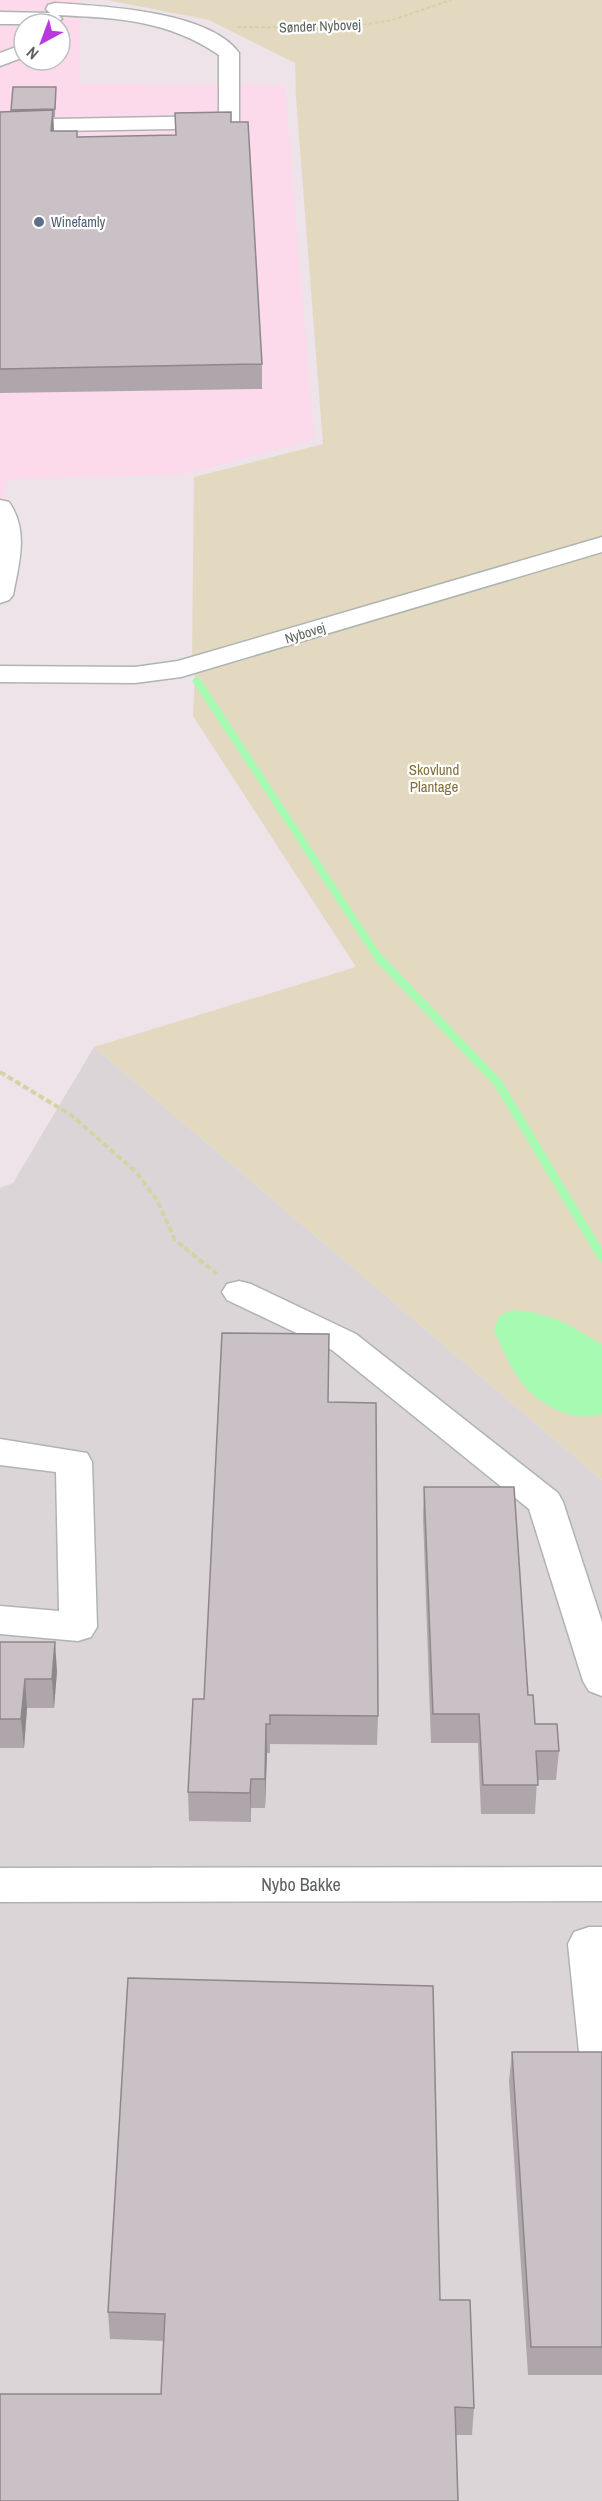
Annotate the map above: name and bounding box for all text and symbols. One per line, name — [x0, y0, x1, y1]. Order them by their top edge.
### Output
north arrow — [12, 12, 72, 72]
street label: Sønder Nybovej — [279, 16, 361, 36]
text: N — [21, 42, 43, 65]
place label: Winefamly — [51, 213, 105, 231]
marker: Winefamly — [32, 215, 46, 229]
street label: Nybovej — [283, 618, 327, 648]
park label: Skovlund Plantage — [409, 759, 459, 797]
street label: Nybo Bakke — [261, 1872, 341, 1897]

